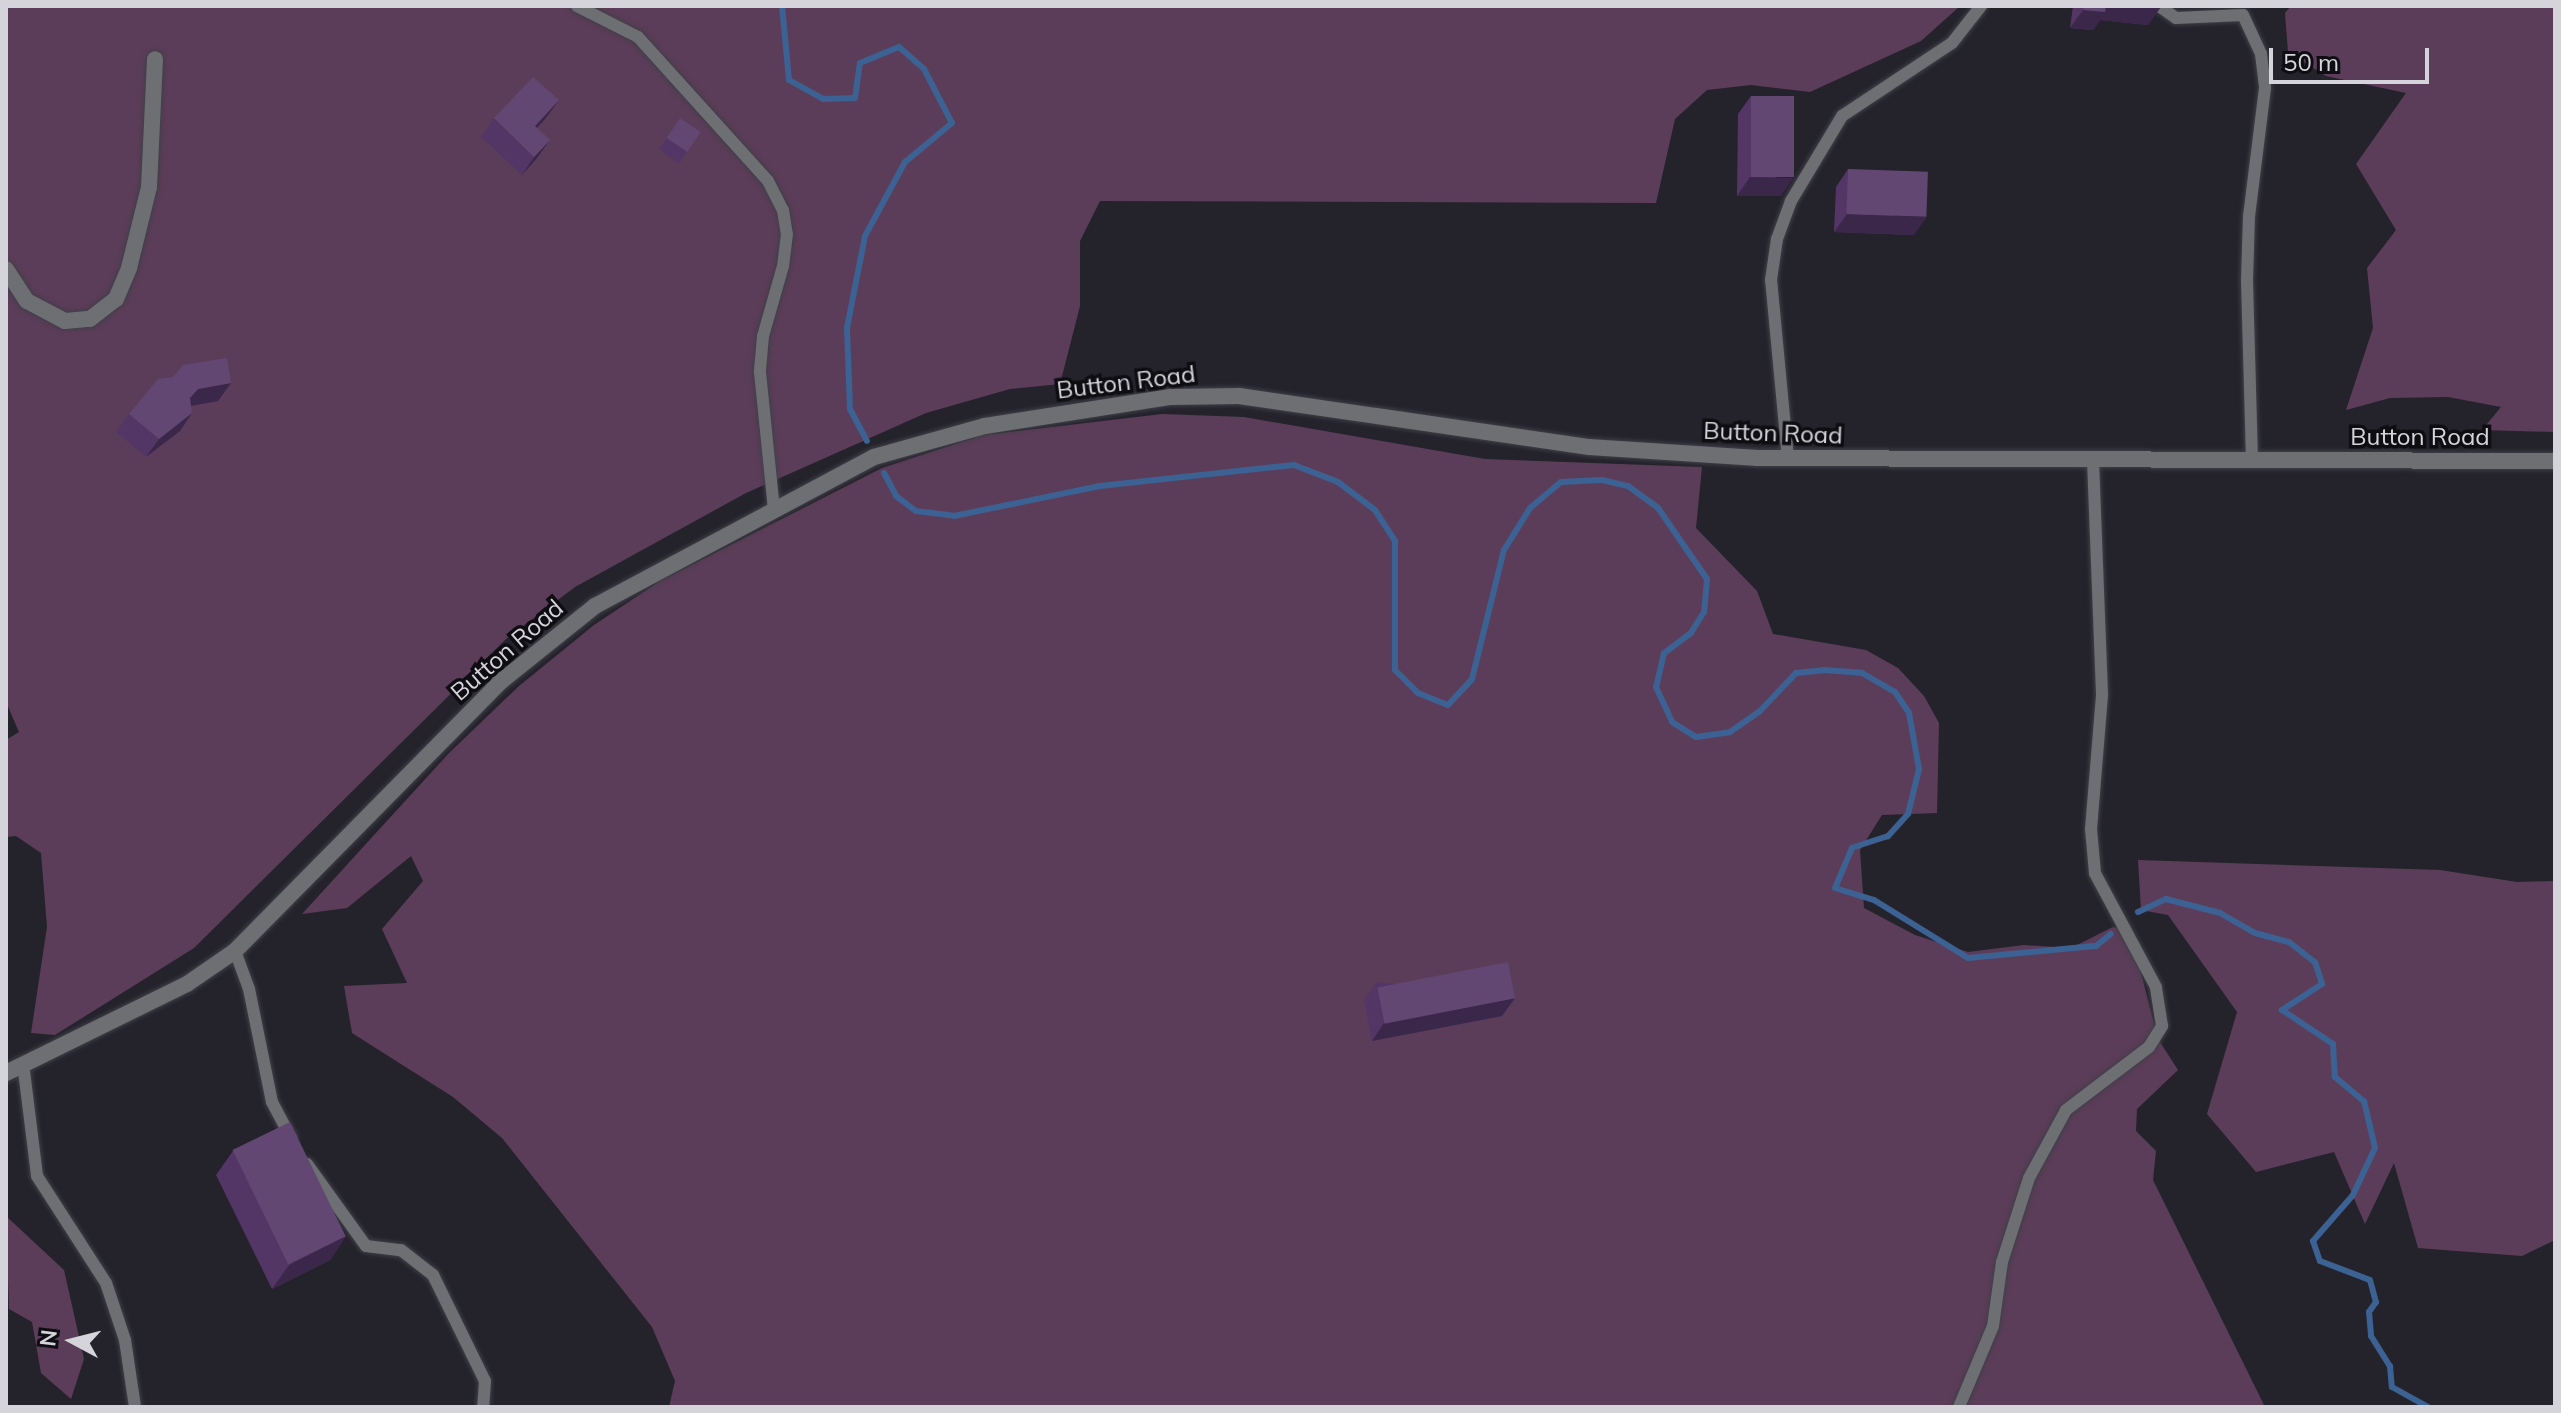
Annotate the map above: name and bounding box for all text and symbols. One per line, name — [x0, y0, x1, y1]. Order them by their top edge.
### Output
scale bar — [2273, 32, 2433, 82]
text: 50 m — [2283, 47, 2339, 77]
street label: Button Road — [1055, 359, 1197, 405]
street label: Button Road — [1703, 416, 1843, 450]
street label: Button Road — [2350, 423, 2490, 451]
street label: Button Road — [445, 593, 569, 707]
north arrow — [32, 1301, 112, 1381]
text: N — [33, 1328, 63, 1348]

